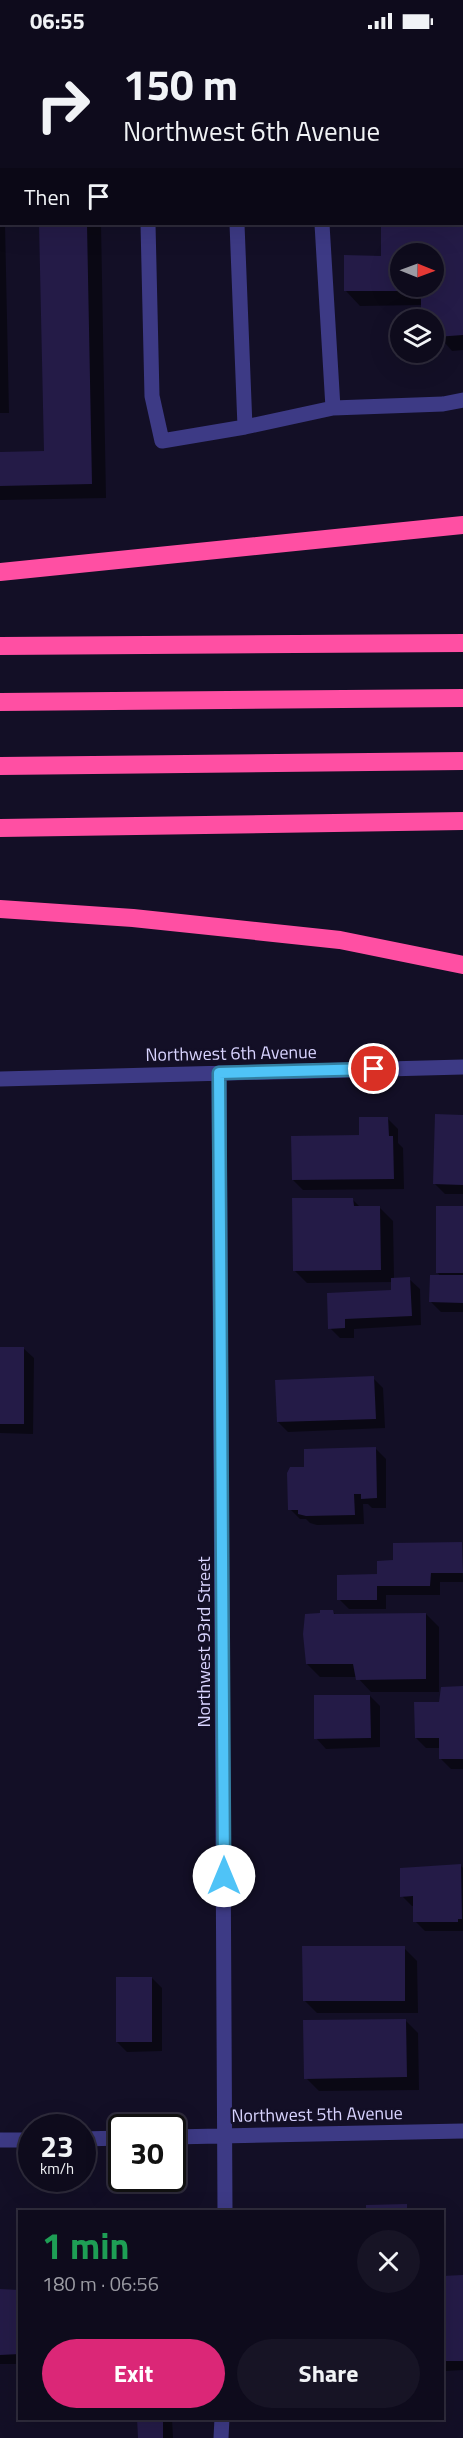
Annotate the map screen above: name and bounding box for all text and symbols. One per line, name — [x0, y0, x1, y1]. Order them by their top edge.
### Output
text: 06:55 — [30, 4, 85, 38]
text: 150 m — [123, 52, 238, 116]
icon: right — [24, 66, 102, 144]
text: Northwest 6th Avenue — [123, 110, 380, 151]
text: Then — [24, 180, 70, 214]
icon: arrive — [82, 180, 115, 213]
north arrow — [390, 243, 444, 297]
map controls — [390, 243, 444, 363]
button: layers — [390, 309, 444, 363]
street label: Northwest 6th Avenue — [145, 1038, 317, 1068]
pin — [348, 1043, 399, 1094]
icon: arrive — [357, 1052, 390, 1085]
street label: Northwest 93rd Street — [190, 1556, 217, 1728]
position arrow — [192, 1844, 256, 1908]
street label: Northwest 5th Avenue — [231, 2099, 403, 2129]
speed limit sign: 30 — [108, 2114, 186, 2192]
text: 23 — [40, 2123, 74, 2169]
text: km/h — [40, 2157, 74, 2180]
text: 1 min — [42, 2218, 129, 2273]
button: close — [357, 2230, 420, 2293]
text: 180 m · 06:56 — [42, 2268, 159, 2299]
button: Exit — [42, 2339, 225, 2408]
button: Share — [237, 2339, 420, 2408]

